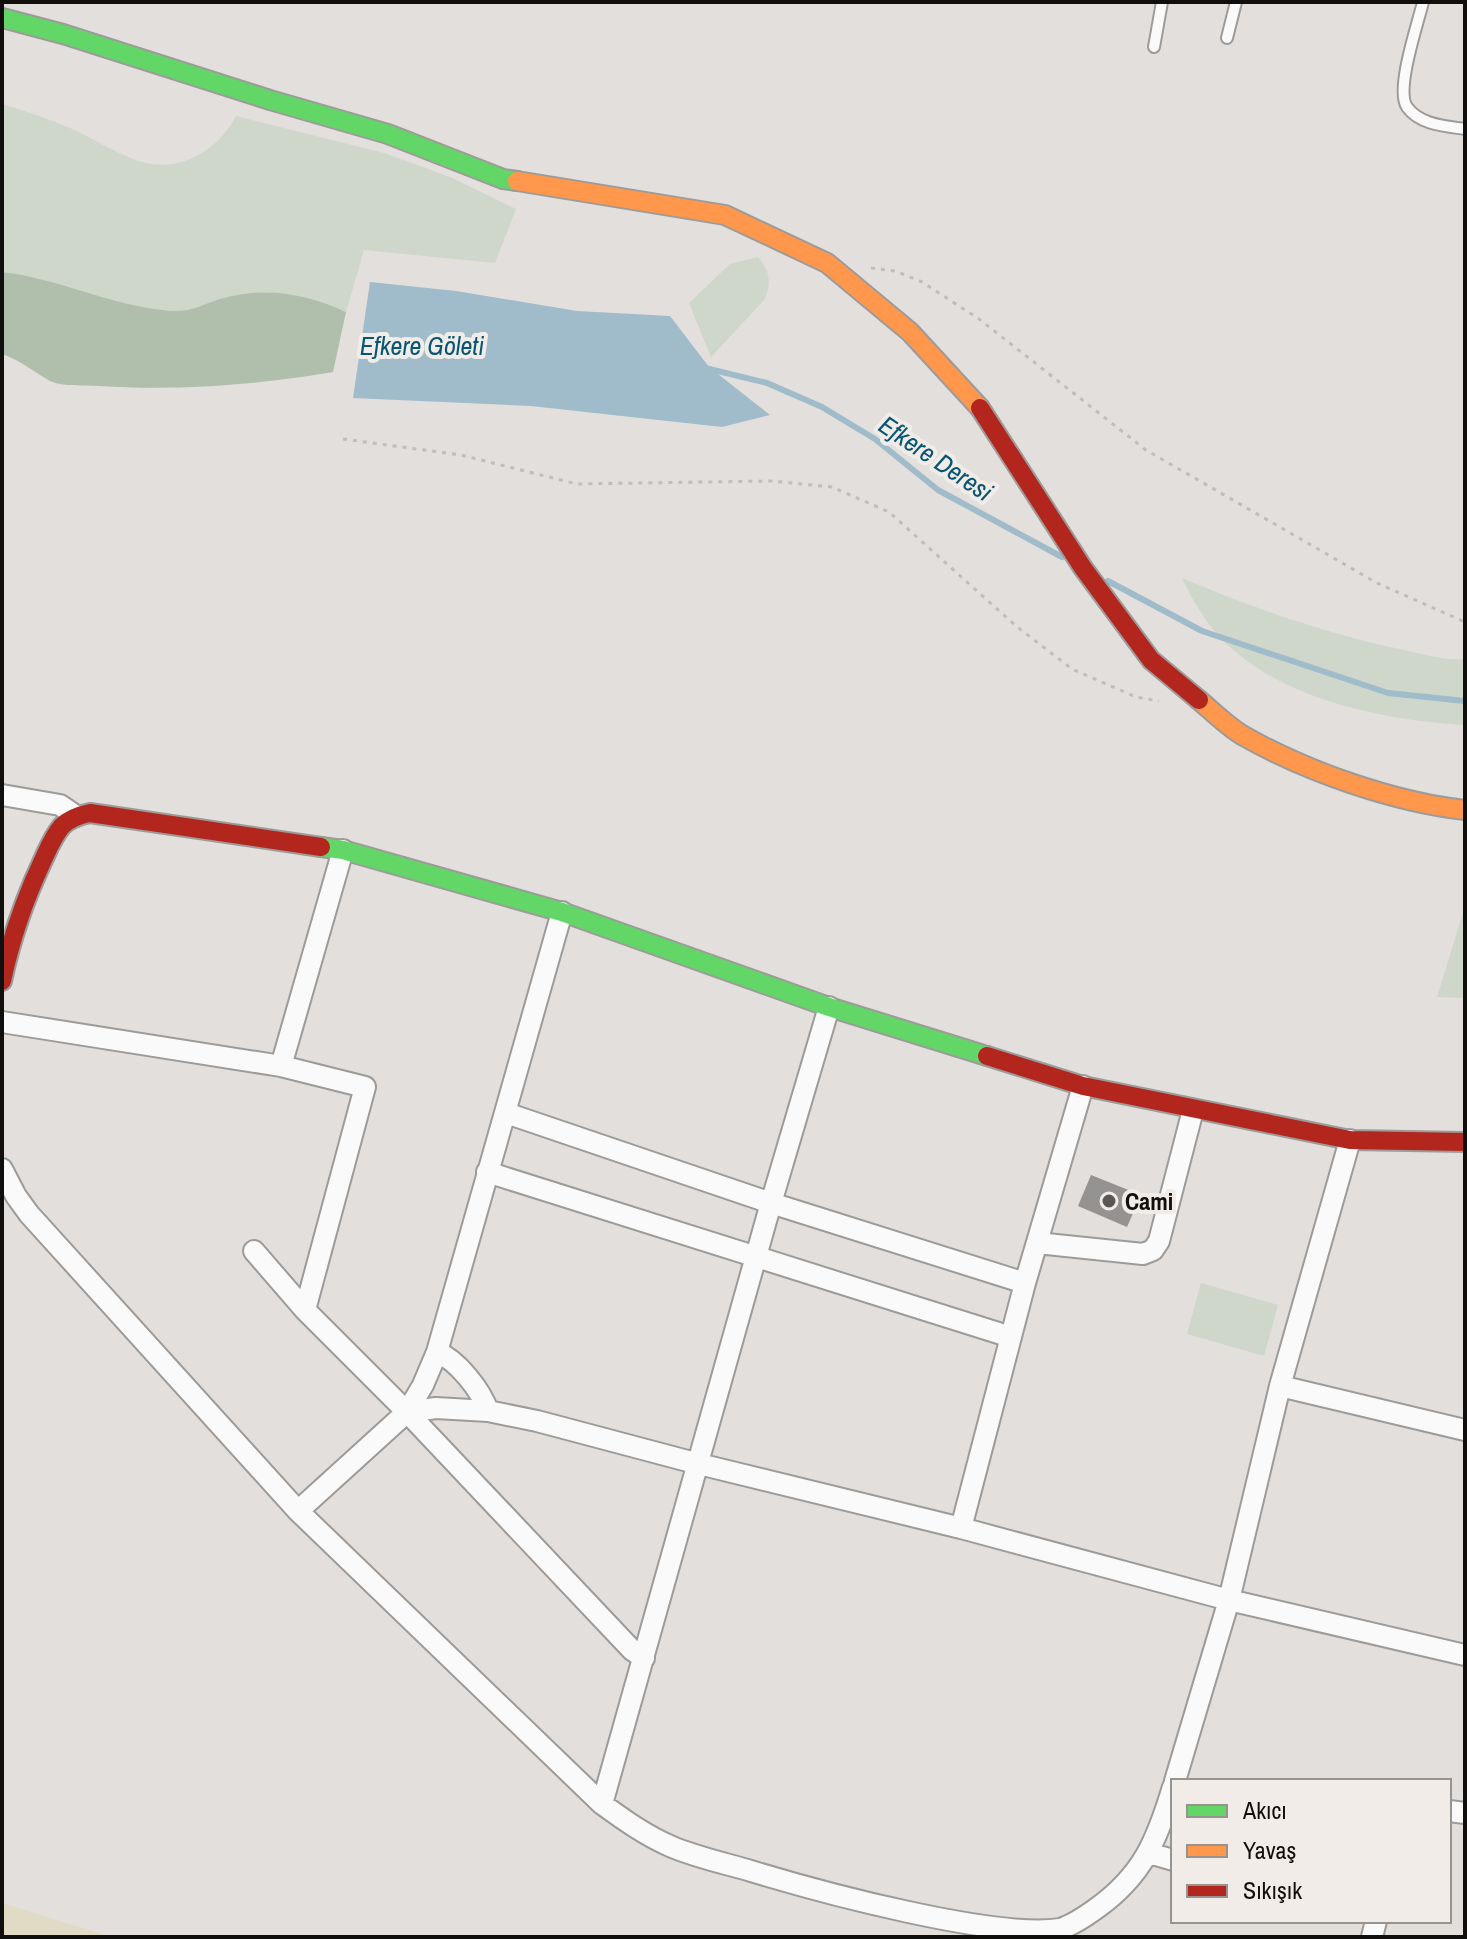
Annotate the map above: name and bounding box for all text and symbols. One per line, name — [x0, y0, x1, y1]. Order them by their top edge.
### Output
water label: Efkere Göleti — [360, 328, 484, 363]
water label: Efkere Deresi — [872, 407, 1000, 509]
place label: Cami — [1125, 1185, 1173, 1217]
marker: Cami — [1100, 1192, 1118, 1210]
legend — [1171, 1779, 1451, 1923]
text: Akıcı — [1242, 1794, 1287, 1826]
text: Yavaş — [1243, 1834, 1296, 1866]
text: Sıkışık — [1243, 1874, 1302, 1906]

